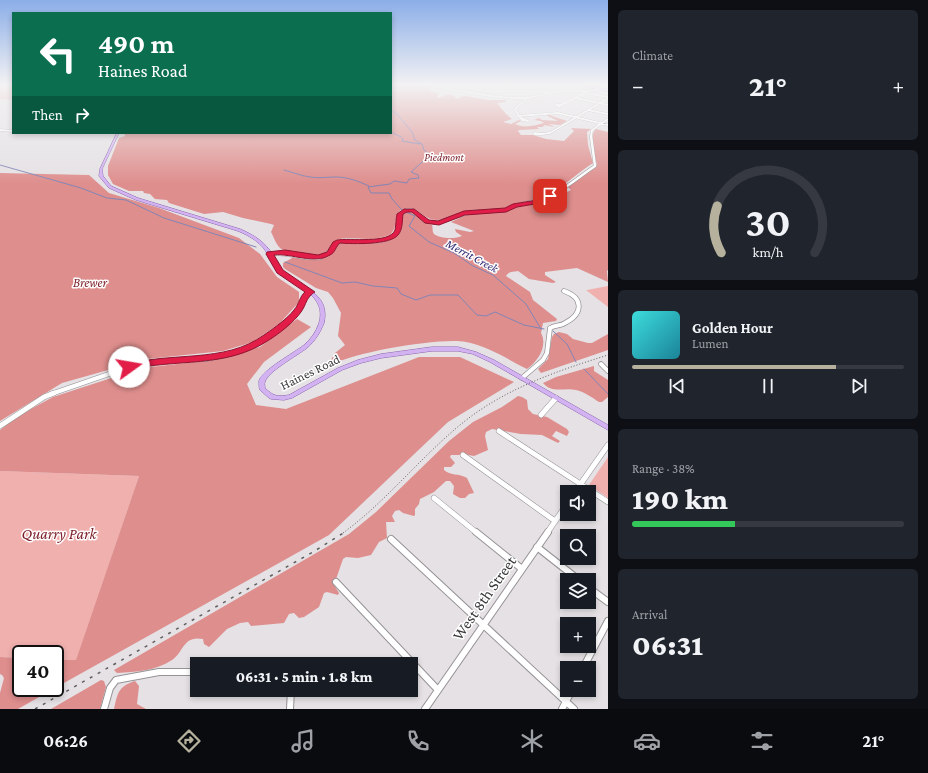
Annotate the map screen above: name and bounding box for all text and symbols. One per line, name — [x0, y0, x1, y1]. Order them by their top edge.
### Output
icon: left — [32, 28, 84, 80]
text: 490 m — [98, 28, 174, 59]
text: Climate — [632, 48, 673, 63]
text: Haines Road — [98, 61, 187, 81]
text: 21° — [749, 69, 787, 102]
text: − — [632, 73, 644, 98]
text: + — [892, 73, 904, 98]
icon: right — [71, 104, 93, 126]
text: Then — [32, 107, 63, 123]
park label: Piedmont — [424, 151, 464, 163]
pin — [533, 179, 567, 213]
icon: arrive — [539, 185, 561, 207]
text: 30 — [745, 198, 791, 244]
water label: Merrit Creek — [443, 236, 501, 276]
text: km/h — [753, 243, 784, 259]
park label: Brewer — [73, 275, 108, 290]
text: Golden Hour — [692, 320, 773, 336]
text: Lumen — [692, 336, 728, 351]
position arrow — [108, 346, 150, 388]
street label: Haines Road — [278, 351, 342, 393]
icon: previous — [666, 375, 688, 397]
icon: pause — [757, 375, 779, 397]
icon: next — [848, 375, 870, 397]
text: Range · 38% — [632, 461, 695, 476]
text: 190 km — [632, 482, 728, 515]
map controls — [560, 485, 596, 697]
button: sound — [560, 485, 596, 521]
park label: Quarry Park — [21, 525, 98, 543]
button: search — [560, 529, 596, 565]
street label: West 8th Street — [449, 552, 520, 643]
button: layers — [560, 573, 596, 609]
text: Arrival — [632, 607, 667, 622]
button: + — [560, 617, 596, 653]
text: 06:31 — [632, 628, 703, 661]
speed limit sign: 40 — [12, 645, 64, 697]
button: − — [560, 661, 596, 697]
text: 06:31 · 5 min · 1.8 km — [236, 669, 372, 685]
icon: directions — [175, 727, 203, 755]
icon: music — [289, 727, 317, 755]
icon: phone — [404, 727, 432, 755]
icon: climate — [518, 727, 546, 755]
icon: car — [633, 727, 661, 755]
icon: filters — [748, 727, 776, 755]
text: 06:26 — [43, 731, 88, 751]
text: 21° — [862, 731, 885, 751]

